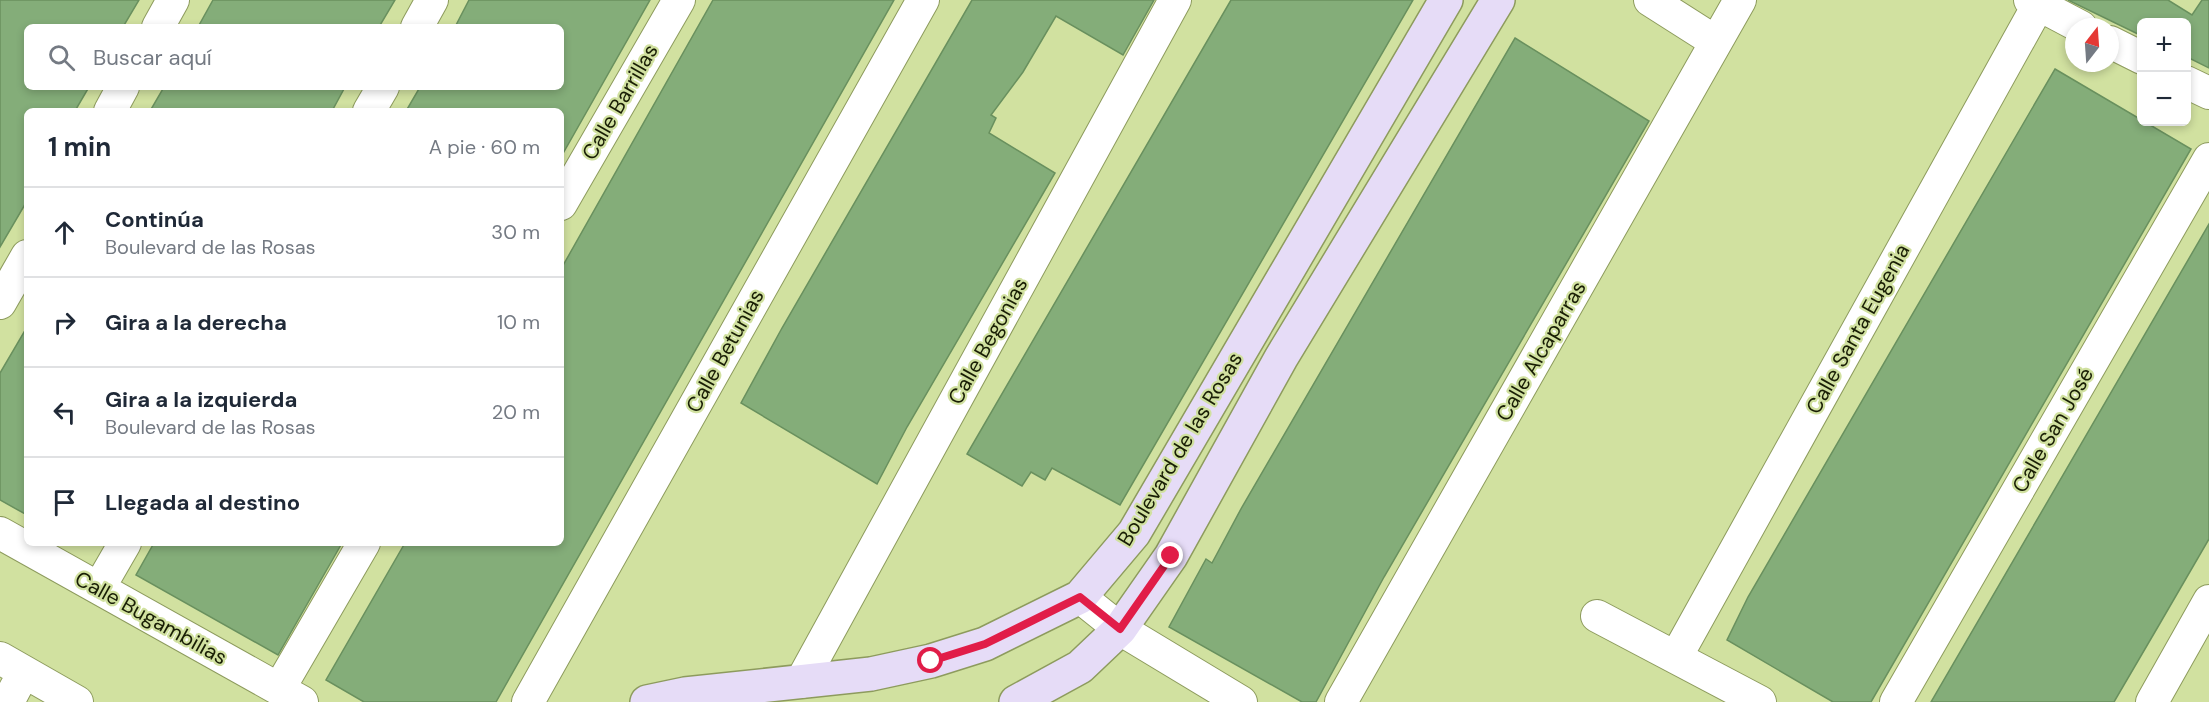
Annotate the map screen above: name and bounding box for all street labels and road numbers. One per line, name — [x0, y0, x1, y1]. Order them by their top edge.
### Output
street label: Calle Barrillas — [576, 39, 664, 165]
street label: Calle Santa Eugenia — [1800, 239, 1916, 419]
street label: Calle Begonias — [942, 273, 1034, 409]
street label: Calle Alcaparras — [1490, 276, 1592, 426]
street label: Calle Betunias — [680, 284, 770, 418]
street label: Boulevard de las Rosas — [1111, 347, 1249, 551]
street label: Calle San José — [2006, 362, 2100, 498]
street label: Calle Bugambilias — [70, 565, 232, 671]

